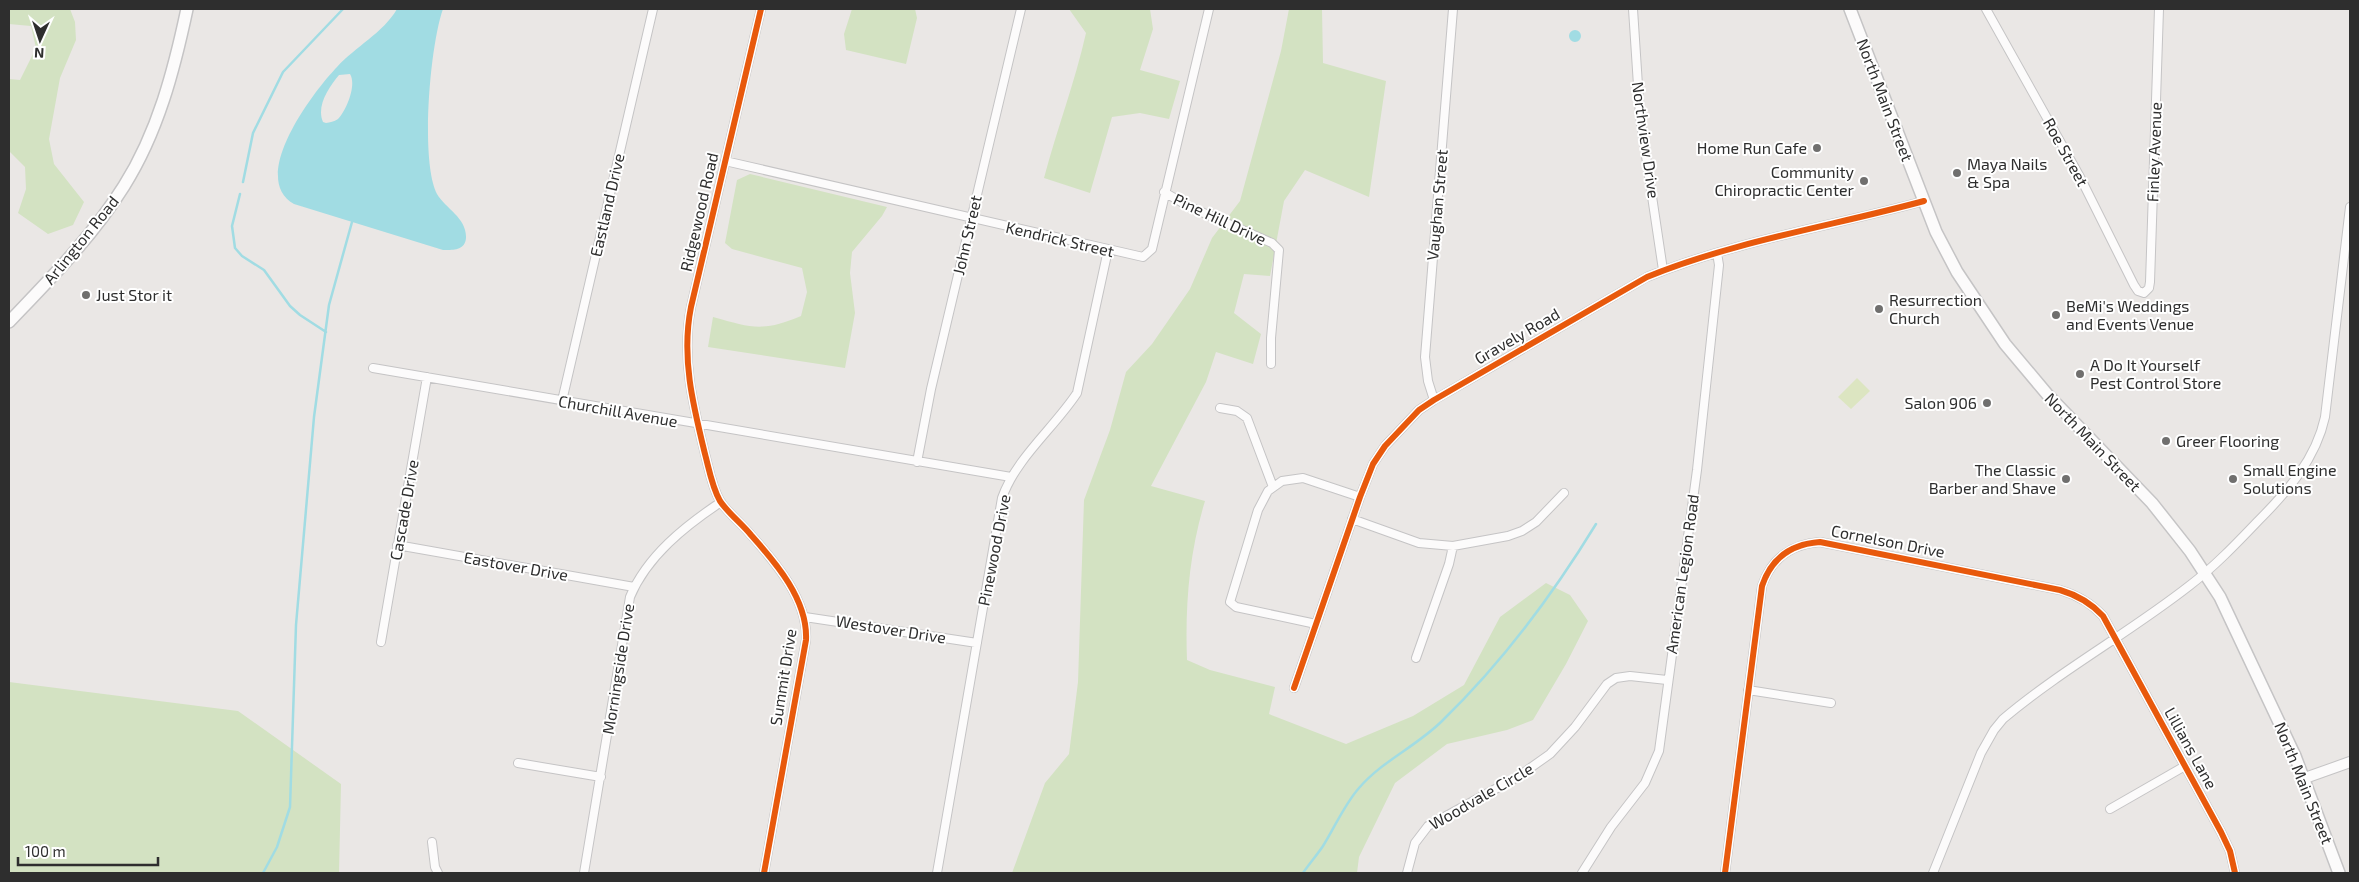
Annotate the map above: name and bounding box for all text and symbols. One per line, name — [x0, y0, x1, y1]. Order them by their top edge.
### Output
north arrow — [15, 15, 65, 65]
street label: North Main Street — [1853, 36, 1918, 164]
text: N — [34, 45, 45, 62]
street label: Northview Drive — [1629, 80, 1664, 200]
street label: Finley Avenue — [2142, 102, 2165, 202]
street label: Roe Street — [2040, 114, 2093, 189]
place label: Home Run Cafe — [1697, 138, 1807, 157]
marker: Home Run Cafe — [1811, 142, 1823, 154]
street label: Vaughan Street — [1422, 149, 1451, 261]
street label: Eastland Drive — [585, 151, 628, 258]
street label: Ridgewood Road — [676, 151, 721, 273]
place label: Maya Nails & Spa — [1967, 154, 2047, 191]
place label: Community Chiropractic Center — [1714, 162, 1855, 199]
marker: Maya Nails & Spa — [1951, 167, 1963, 179]
marker: Community Chiropractic Center — [1858, 175, 1870, 187]
street label: Pine Hill Drive — [1171, 189, 1270, 248]
street label: Arlington Road — [39, 192, 122, 288]
street label: John Street — [948, 193, 985, 277]
street label: Kendrick Street — [1004, 217, 1116, 260]
place label: Just Stor it — [96, 285, 172, 304]
marker: Just Stor it — [80, 289, 92, 301]
place label: Resurrection Church — [1889, 290, 1982, 327]
place label: BeMi's Weddings and Events Venue — [2066, 296, 2194, 333]
marker: Resurrection Church — [1873, 303, 1885, 315]
street label: Gravely Road — [1471, 304, 1563, 368]
marker: BeMi's Weddings and Events Venue — [2050, 309, 2062, 321]
place label: A Do It Yourself Pest Control Store — [2090, 355, 2221, 392]
marker: A Do It Yourself Pest Control Store — [2074, 368, 2086, 380]
street label: North Main Street — [2041, 388, 2145, 495]
street label: Churchill Avenue — [557, 391, 679, 430]
place label: Salon 906 — [1905, 393, 1977, 412]
marker: Salon 906 — [1981, 397, 1993, 409]
place label: Greer Flooring — [2176, 431, 2279, 450]
marker: Greer Flooring — [2160, 435, 2172, 447]
street label: Cascade Drive — [385, 458, 422, 562]
place label: The Classic Barber and Shave — [1929, 460, 2056, 497]
place label: Small Engine Solutions — [2243, 460, 2337, 497]
marker: The Classic Barber and Shave — [2060, 473, 2072, 485]
marker: Small Engine Solutions — [2227, 473, 2239, 485]
street label: Pinewood Drive — [973, 492, 1014, 607]
street label: American Legion Road — [1661, 493, 1702, 655]
street label: Cornelson Drive — [1830, 520, 1947, 561]
street label: Eastover Drive — [462, 547, 570, 584]
street label: Morningside Drive — [598, 602, 637, 736]
street label: Westover Drive — [835, 610, 948, 647]
street label: Summit Drive — [765, 627, 800, 727]
street label: Lillians Lane — [2161, 704, 2222, 792]
street label: North Main Street — [2271, 719, 2338, 847]
street label: Woodvale Circle — [1425, 758, 1536, 833]
scale bar — [18, 834, 158, 866]
text: 100 m — [25, 842, 66, 860]

